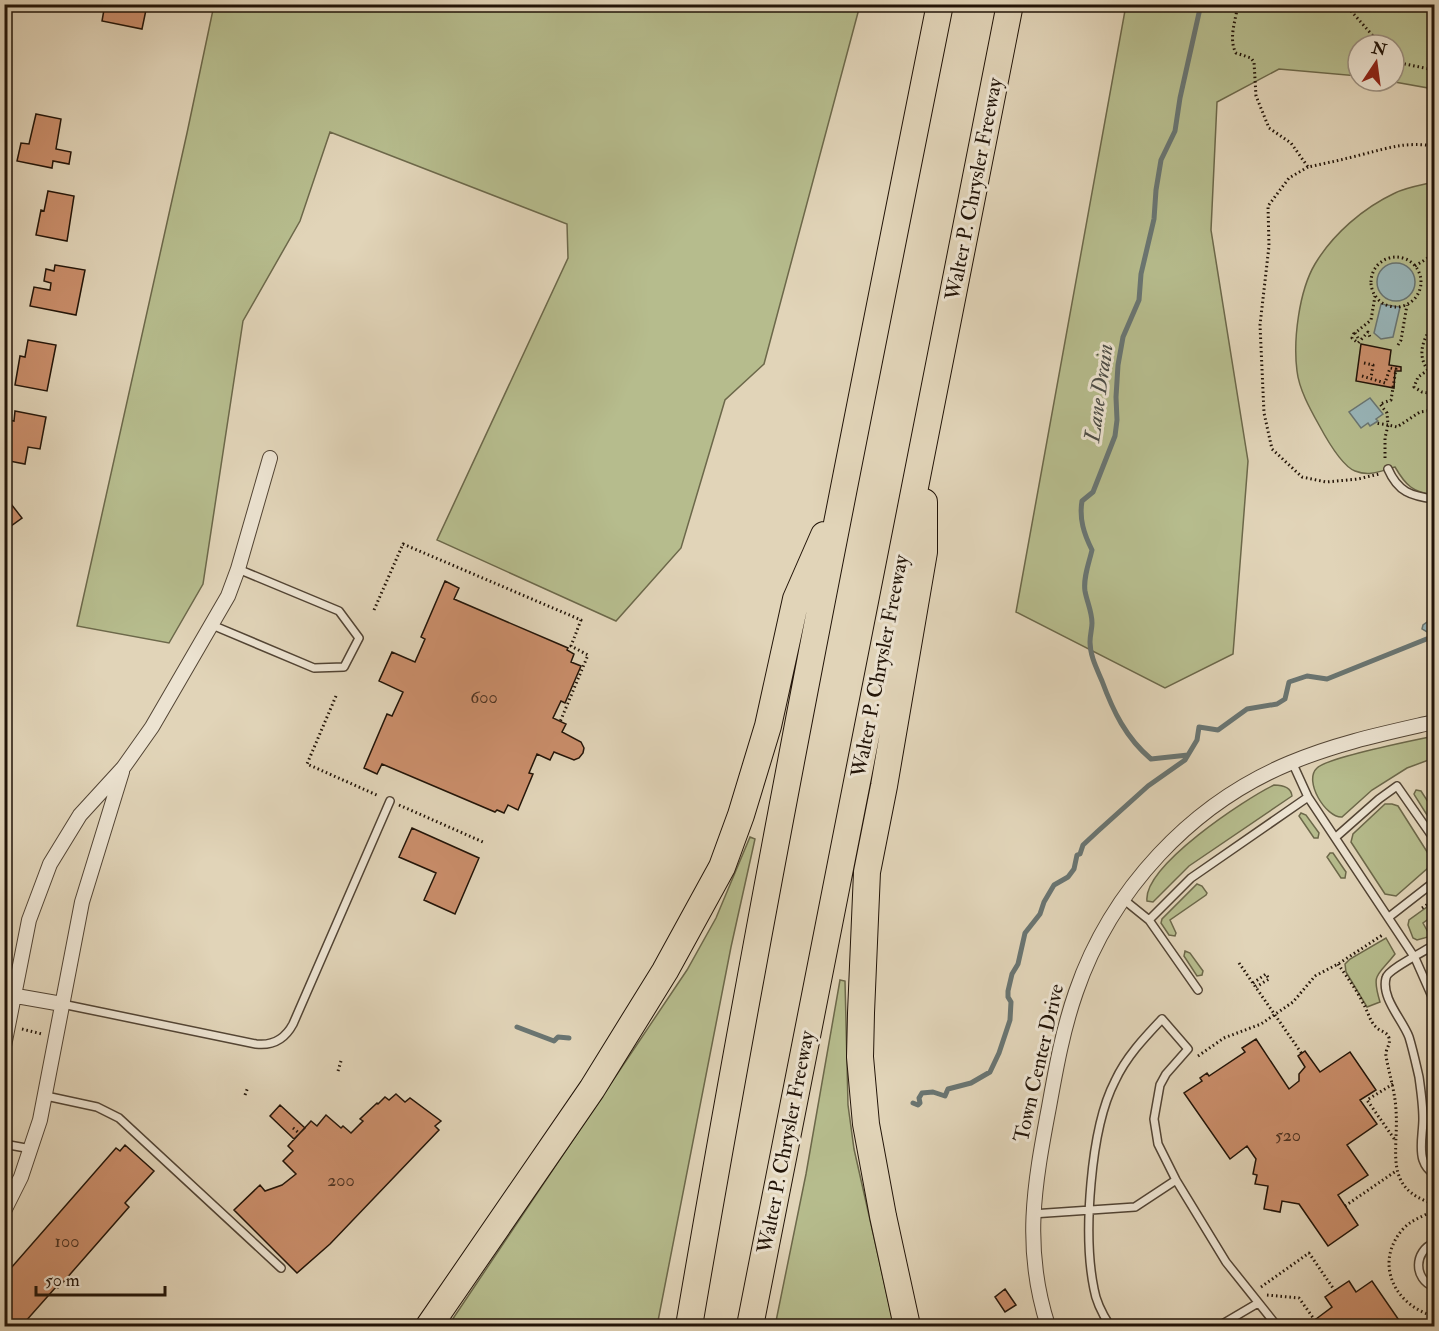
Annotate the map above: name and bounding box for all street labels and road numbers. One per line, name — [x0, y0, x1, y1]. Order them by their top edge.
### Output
street label: Walter P. Chrysler Freeway — [939, 75, 1009, 304]
street label: Walter P. Chrysler Freeway — [845, 552, 915, 781]
street label: Town Center Drive — [1008, 981, 1070, 1145]
street label: Walter P. Chrysler Freeway — [751, 1028, 821, 1257]

